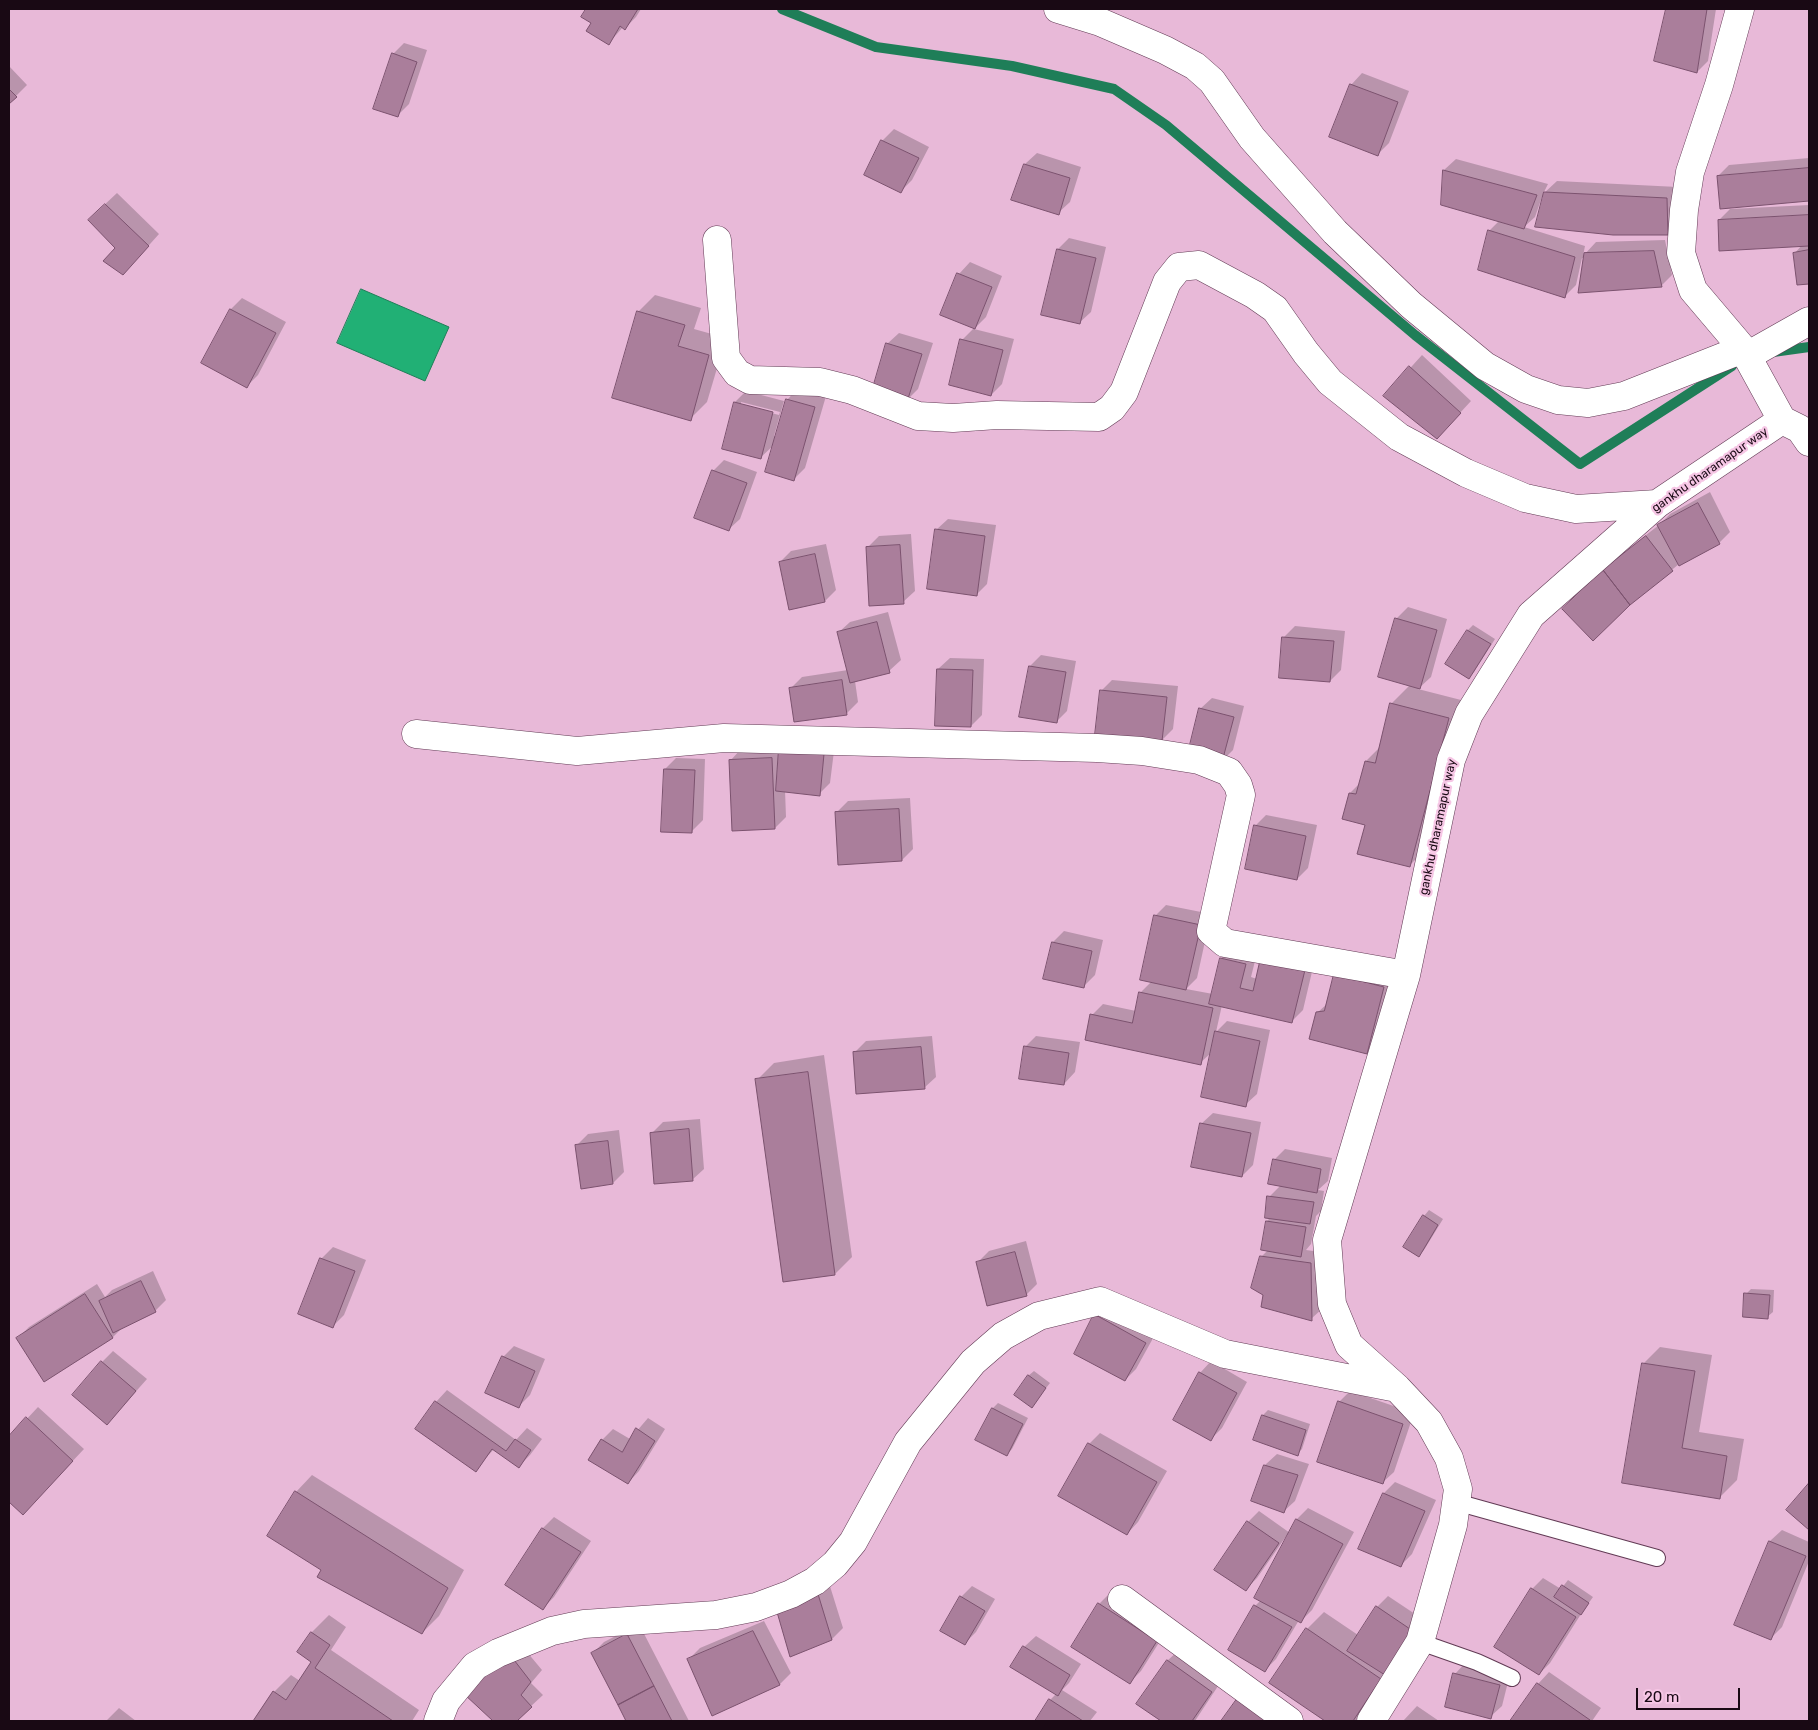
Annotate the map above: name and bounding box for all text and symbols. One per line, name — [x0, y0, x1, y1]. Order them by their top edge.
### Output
street label: gankhu dharamapur way — [1649, 424, 1771, 516]
street label: gankhu dharamapur way — [1417, 758, 1459, 896]
scale bar — [1638, 1678, 1742, 1710]
text: 20 m — [1644, 1688, 1679, 1706]

